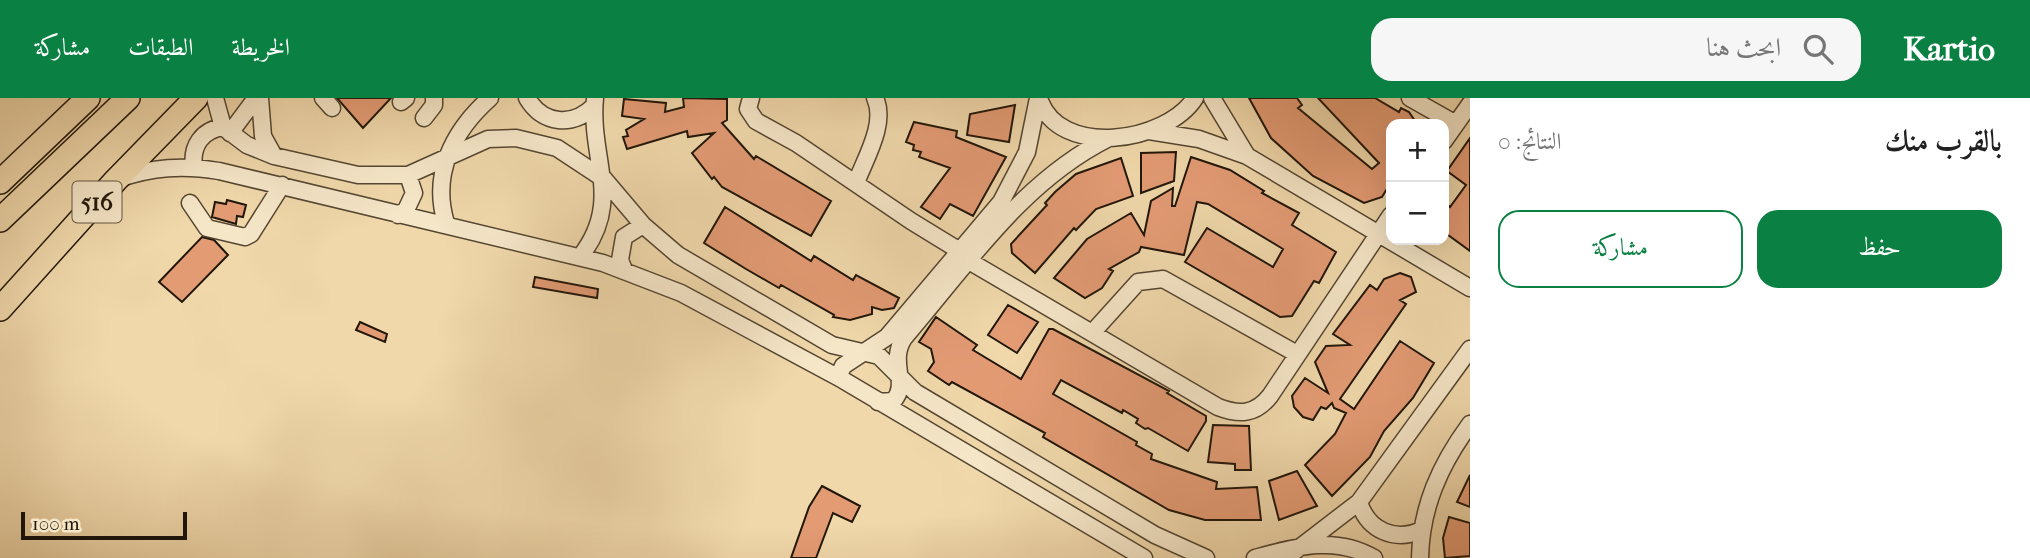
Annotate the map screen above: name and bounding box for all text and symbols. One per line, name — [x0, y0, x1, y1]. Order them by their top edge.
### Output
search box — [1371, 18, 1861, 81]
icon: search — [1799, 30, 1837, 68]
text: Kartio — [1903, 30, 1995, 69]
text: ابحث هنا — [1706, 32, 1781, 63]
text: مشاركة — [35, 33, 90, 61]
text: الطبقات — [128, 33, 194, 61]
text: الخريطة — [232, 33, 290, 61]
map controls — [1386, 119, 1449, 245]
button: + — [1386, 119, 1449, 182]
text: بالقرب منك — [1885, 124, 2002, 159]
text: النتائج: 0 — [1498, 128, 1562, 155]
road number: 516 — [72, 182, 122, 222]
button: − — [1386, 182, 1449, 245]
button: مشاركة — [1498, 210, 1743, 288]
button: حفظ — [1757, 210, 2002, 288]
scale bar — [21, 509, 187, 541]
text: 100 m — [32, 513, 80, 535]

